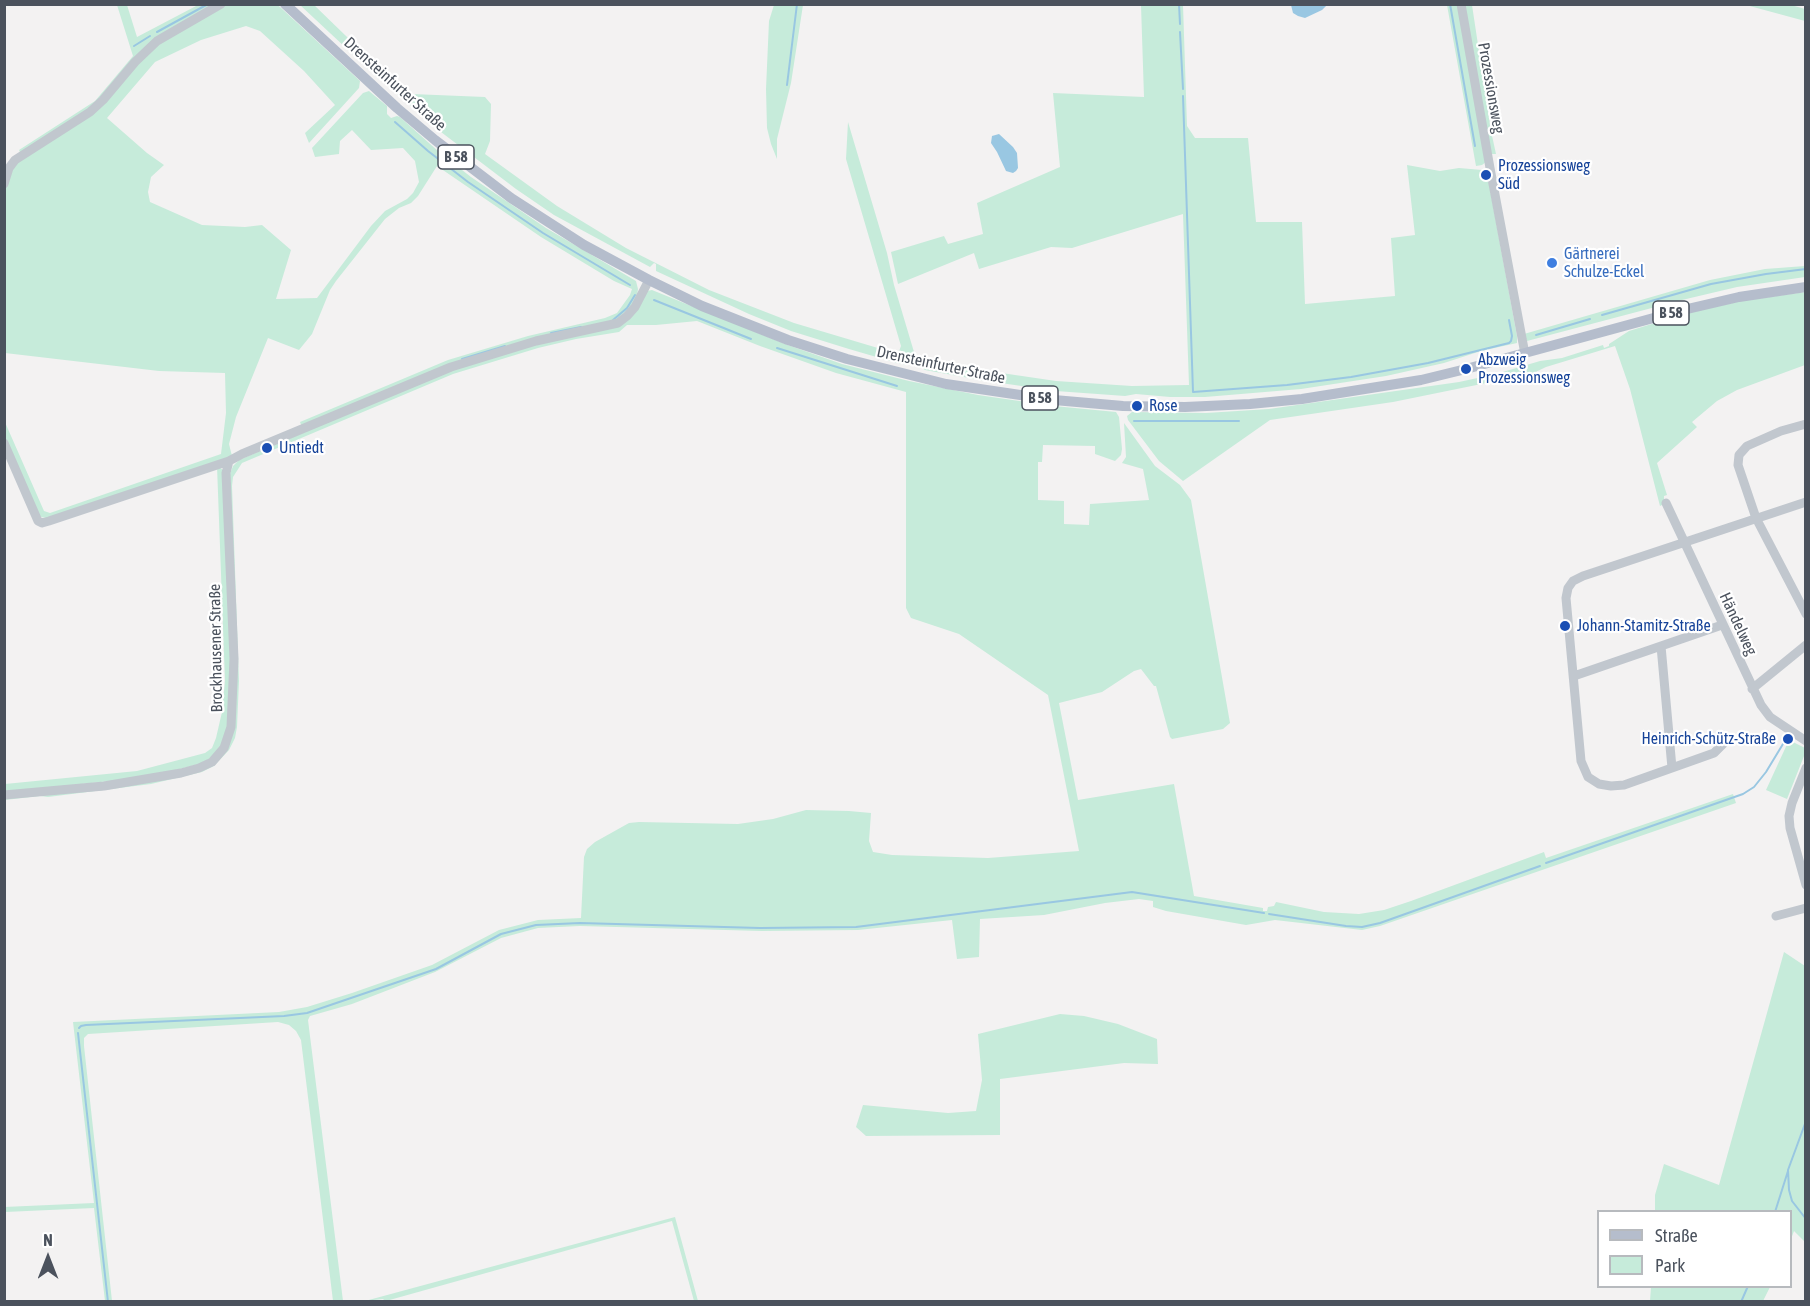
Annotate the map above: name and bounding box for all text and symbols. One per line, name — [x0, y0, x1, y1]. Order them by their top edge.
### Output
street label: Drensteinfurter Straße — [340, 33, 450, 135]
street label: Prozessionsweg — [1474, 41, 1508, 135]
road number: B 58 — [438, 145, 474, 169]
place label: Prozessionsweg Süd — [1498, 156, 1590, 194]
marker: Prozessionsweg Süd — [1479, 168, 1493, 182]
place label: Gärtnerei Schulze-Eckel — [1564, 244, 1644, 282]
marker: Gärtnerei Schulze-Eckel — [1545, 256, 1559, 270]
road number: B 58 — [1653, 301, 1689, 325]
street label: Drensteinfurter Straße — [875, 342, 1007, 388]
place label: Abzweig Prozessionsweg — [1478, 350, 1570, 388]
marker: Abzweig Prozessionsweg — [1459, 362, 1473, 376]
road number: B 58 — [1022, 386, 1058, 410]
place label: Rose — [1149, 396, 1177, 416]
marker: Rose — [1130, 399, 1144, 413]
place label: Untiedt — [279, 438, 324, 458]
marker: Untiedt — [260, 441, 274, 455]
street label: Brockhausener Straße — [205, 584, 227, 712]
street label: Händelweg — [1715, 590, 1761, 658]
place label: Johann-Stamitz-Straße — [1577, 616, 1711, 636]
marker: Johann-Stamitz-Straße — [1558, 619, 1572, 633]
place label: Heinrich-Schütz-Straße — [1641, 729, 1776, 749]
marker: Heinrich-Schütz-Straße — [1781, 732, 1795, 746]
legend — [1597, 1210, 1792, 1288]
text: Straße — [1655, 1225, 1698, 1246]
north arrow — [18, 1228, 78, 1288]
text: N — [43, 1231, 53, 1249]
text: Park — [1655, 1255, 1685, 1276]

